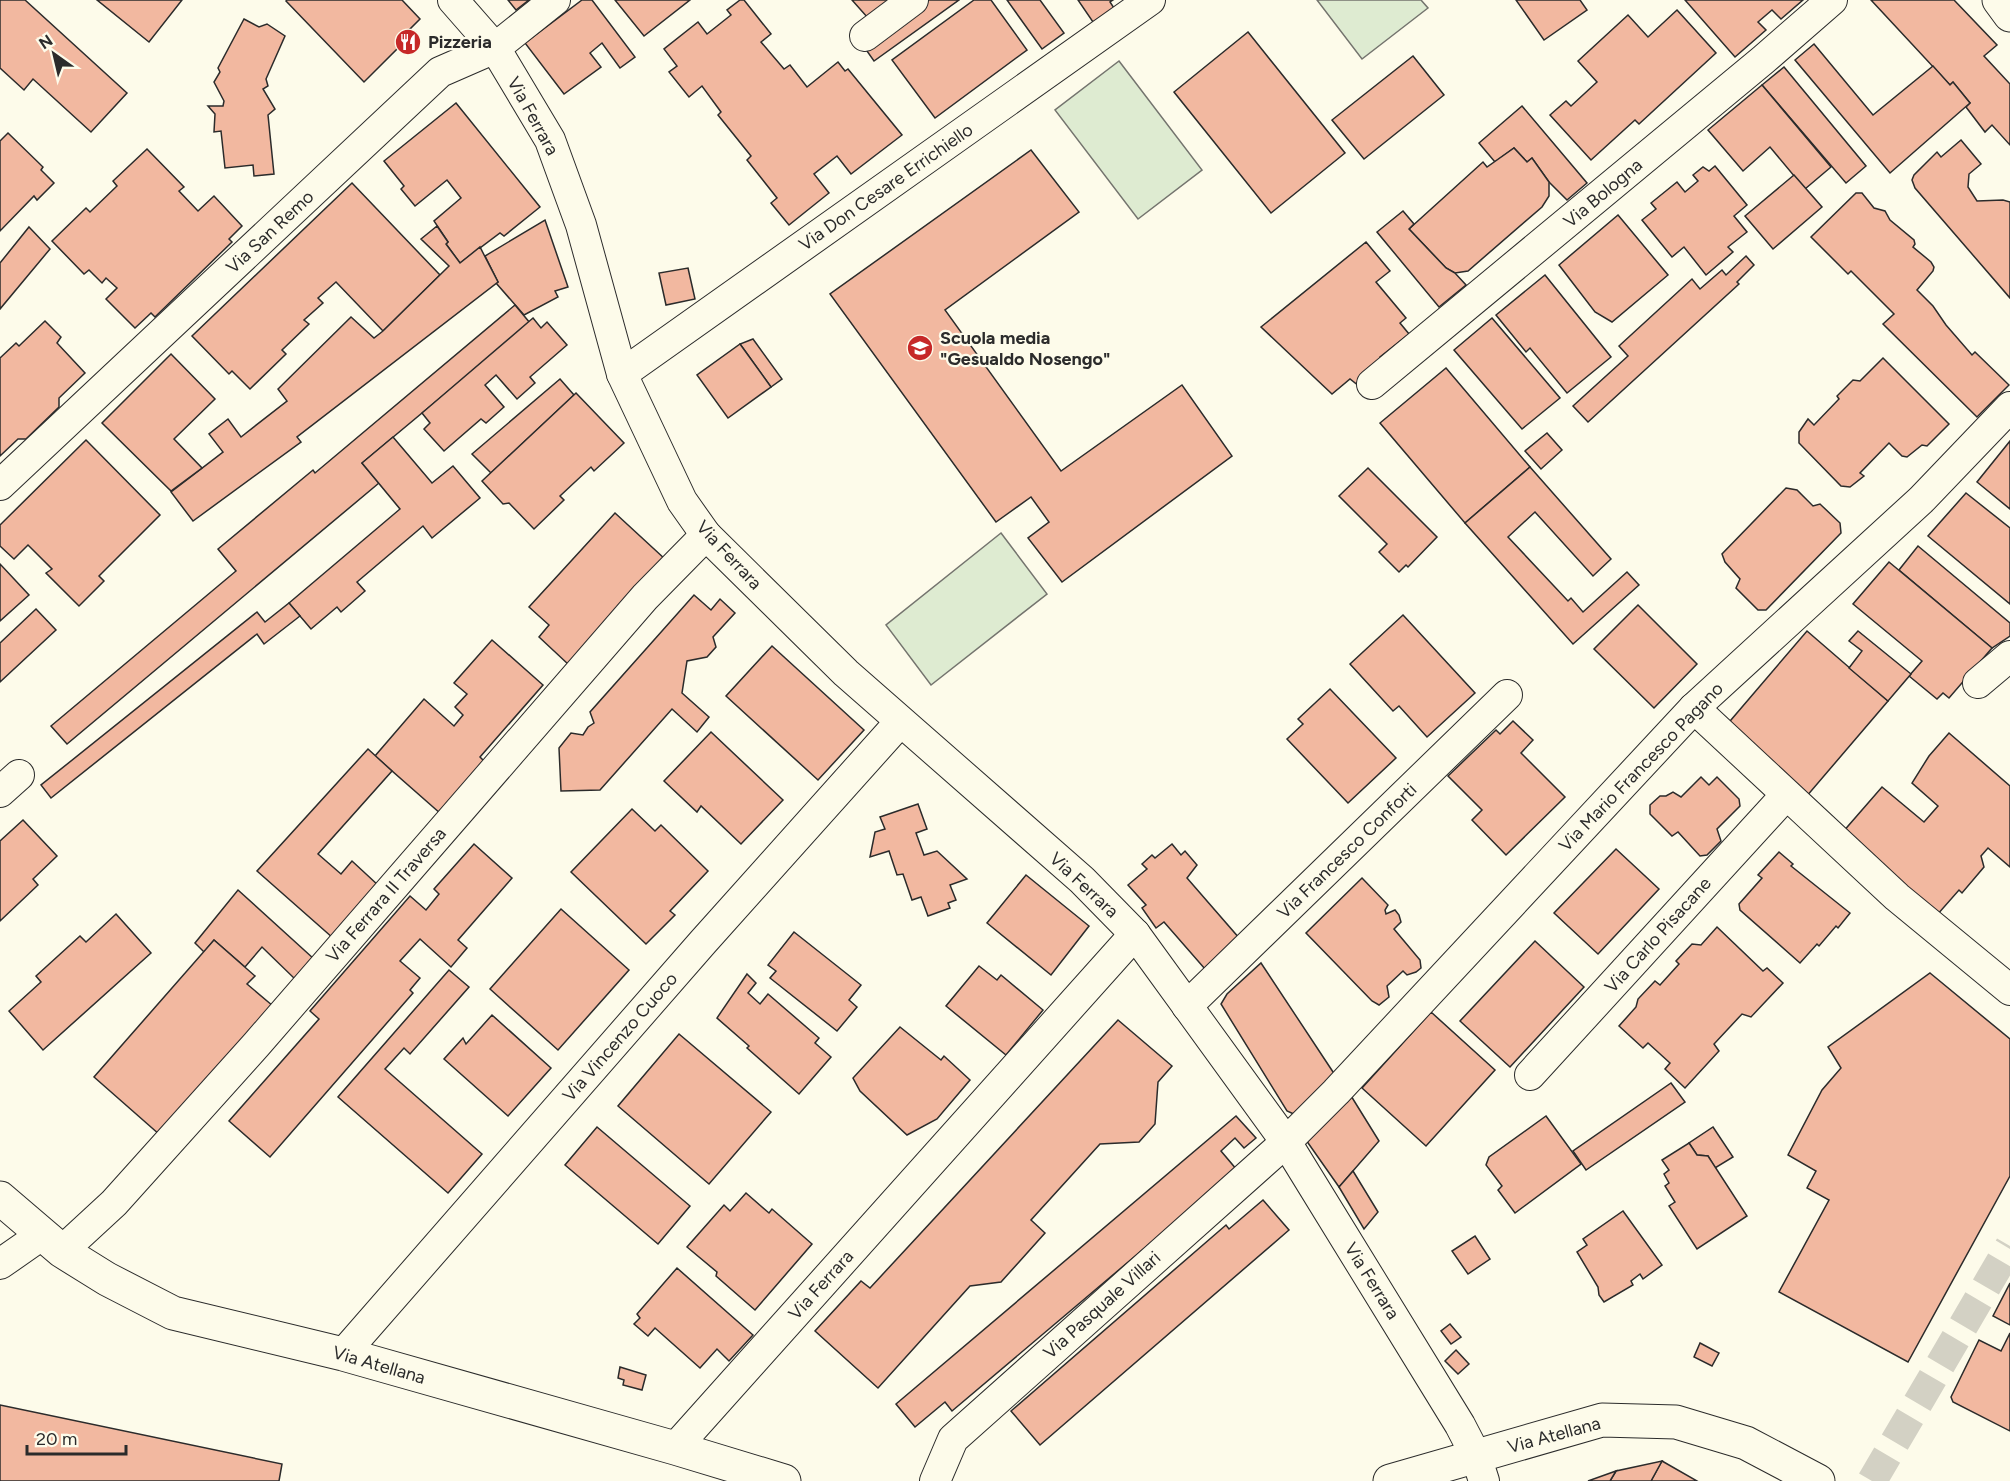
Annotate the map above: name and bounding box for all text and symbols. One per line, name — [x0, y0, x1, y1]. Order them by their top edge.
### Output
north arrow — [24, 24, 84, 84]
restaurant icon: Pizzeria — [393, 27, 423, 57]
text: N — [35, 31, 56, 53]
place label: Pizzeria — [428, 31, 492, 53]
street label: Via Ferrara — [502, 73, 564, 159]
street label: Via Don Cesare Errichiello — [795, 118, 977, 256]
street label: Via Bologna — [1559, 154, 1647, 232]
street label: Via San Remo — [222, 186, 318, 278]
place label: Scuola media "Gesualdo Nosengo" — [940, 327, 1111, 370]
school or university icon: Scuola media "Gesualdo Nosengo" — [905, 333, 935, 363]
street label: Via Ferrara — [691, 516, 767, 594]
street label: Via Mario Francesco Pagano — [1554, 678, 1728, 856]
street label: Via Francesco Conforti — [1273, 779, 1421, 923]
street label: Via Ferrara II Traversa — [321, 823, 451, 967]
street label: Via Ferrara — [1045, 847, 1123, 923]
street label: Via Carlo Pisacane — [1600, 872, 1716, 997]
street label: Via Vincenzo Cuoco — [558, 968, 682, 1106]
street label: Via Ferrara — [1340, 1239, 1404, 1323]
street label: Via Ferrara — [784, 1246, 858, 1324]
street label: Via Pasquale Villari — [1039, 1247, 1165, 1363]
street label: Via Atellana — [330, 1341, 428, 1389]
street label: Via Atellana — [1505, 1412, 1603, 1458]
scale bar — [27, 1418, 126, 1456]
text: 20 m — [36, 1428, 77, 1450]

